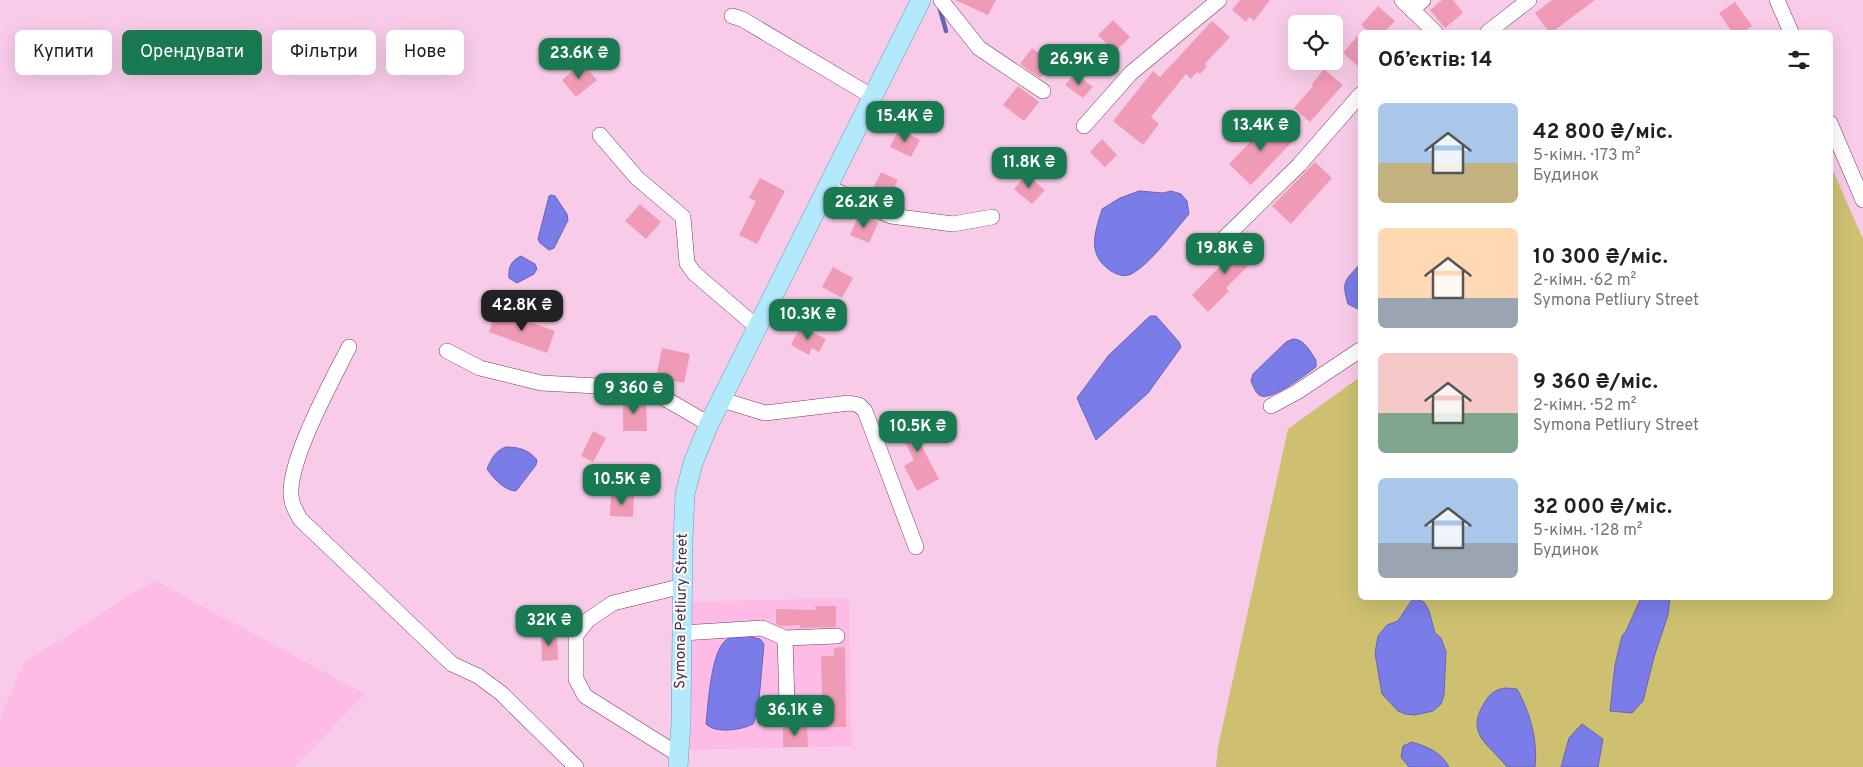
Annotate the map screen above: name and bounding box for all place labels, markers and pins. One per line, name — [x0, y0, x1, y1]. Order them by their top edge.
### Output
pin: 23.6K ₴ — [533, 38, 625, 80]
pin: 26.9K ₴ — [1033, 44, 1125, 86]
pin: 15.4K ₴ — [859, 100, 951, 143]
pin: 13.4K ₴ — [1215, 110, 1307, 152]
pin: 11.8K ₴ — [983, 146, 1075, 189]
pin: 26.2K ₴ — [818, 186, 910, 229]
pin: 19.8K ₴ — [1179, 232, 1271, 275]
pin: 42.8K ₴ — [476, 290, 568, 332]
pin: 10.3K ₴ — [762, 298, 854, 341]
pin: 9 360 ₴ — [588, 372, 680, 415]
pin: 10.5K ₴ — [872, 410, 964, 453]
pin: 10.5K ₴ — [576, 464, 668, 506]
pin: 32K ₴ — [514, 604, 584, 647]
pin: 36.1K ₴ — [749, 694, 841, 737]

